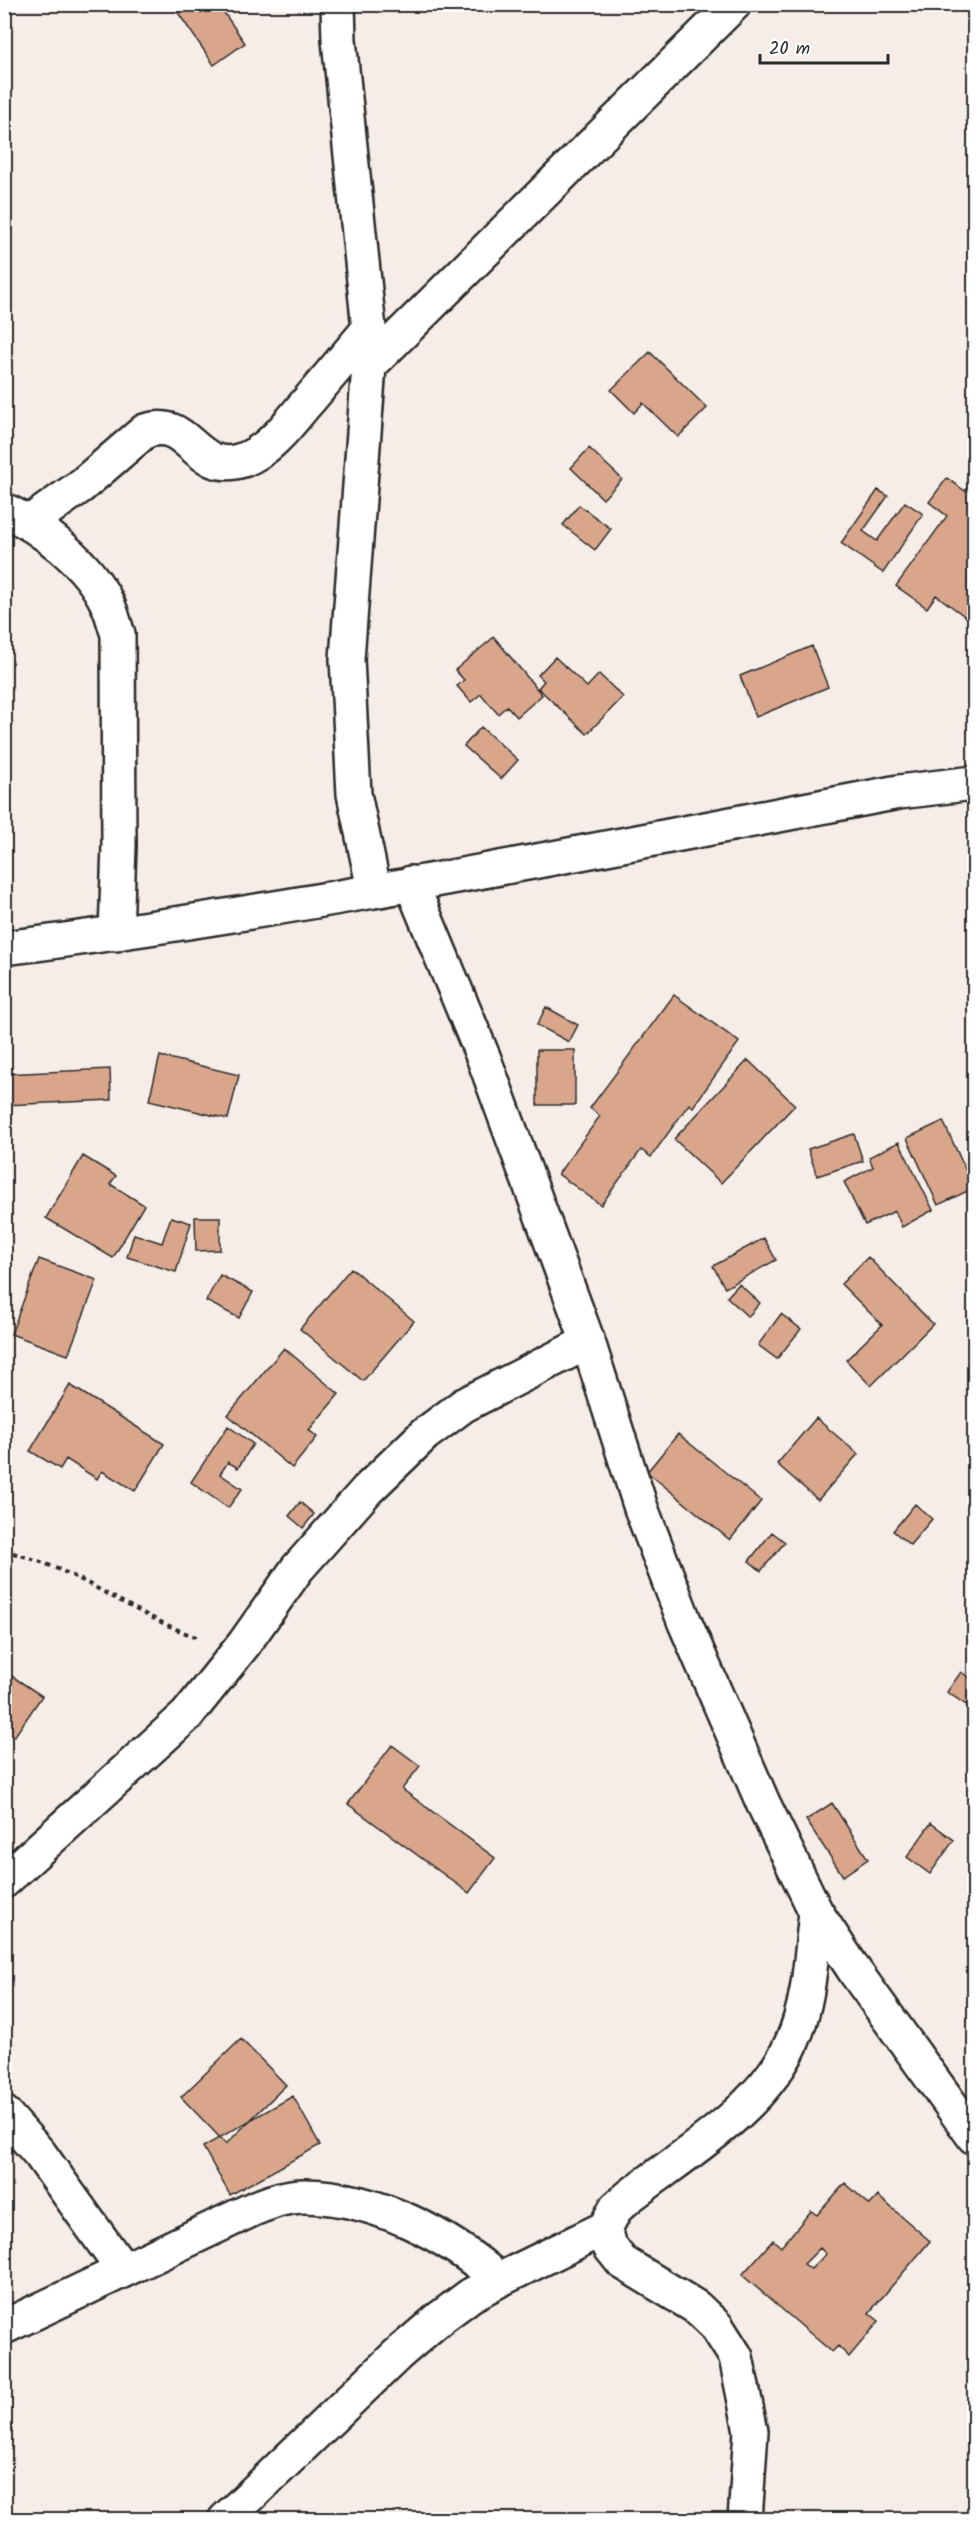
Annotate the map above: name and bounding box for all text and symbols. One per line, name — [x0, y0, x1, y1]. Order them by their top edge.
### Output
scale bar — [760, 27, 888, 65]
text: 20 m — [769, 35, 810, 64]

